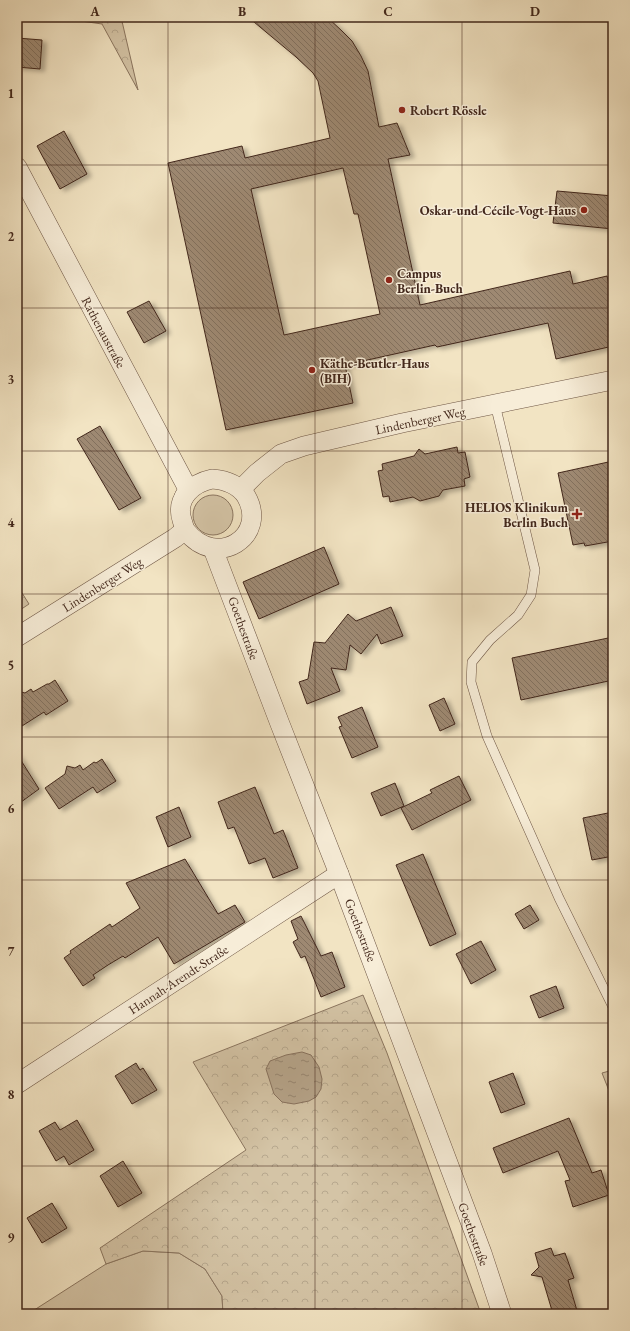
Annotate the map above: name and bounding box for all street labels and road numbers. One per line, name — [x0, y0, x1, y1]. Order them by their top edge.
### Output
street label: Rathenaustraße — [78, 294, 130, 371]
street label: Lindenberger Weg — [374, 403, 467, 438]
street label: Lindenberger Weg — [59, 553, 146, 616]
street label: Goethestraße — [224, 594, 263, 662]
street label: Goethestraße — [341, 896, 380, 964]
street label: Hannah-Arendt-Straße — [125, 941, 231, 1018]
street label: Goethestraße — [454, 1200, 493, 1268]

